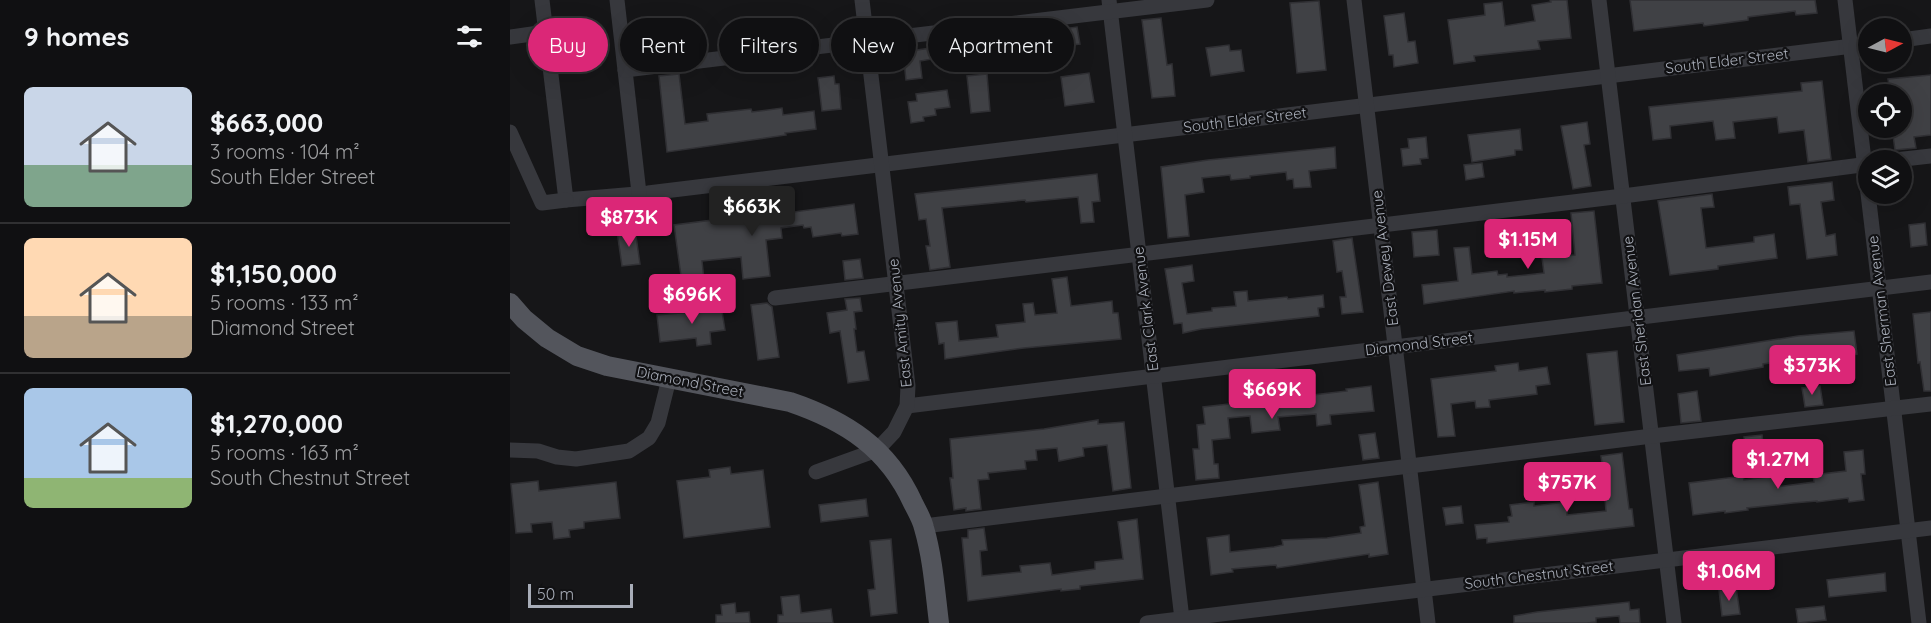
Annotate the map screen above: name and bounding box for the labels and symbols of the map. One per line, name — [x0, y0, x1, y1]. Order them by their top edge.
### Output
north arrow — [1858, 18, 1912, 72]
street label: South Elder Street — [1664, 44, 1790, 77]
street label: South Elder Street — [1182, 103, 1308, 136]
pin: $663K — [710, 186, 794, 237]
street label: East Dewey Avenue — [1367, 189, 1402, 327]
pin: $873K — [587, 197, 671, 248]
pin: $1.15M — [1479, 219, 1577, 270]
street label: East Sheridan Avenue — [1618, 235, 1655, 387]
street label: East Sherman Avenue — [1863, 235, 1900, 388]
street label: East Clark Avenue — [1128, 246, 1163, 372]
street label: East Amity Avenue — [883, 258, 916, 388]
pin: $696K — [650, 274, 734, 325]
street label: Diamond Street — [1364, 327, 1474, 360]
pin: $373K — [1770, 345, 1854, 396]
street label: Diamond Street — [635, 362, 745, 401]
pin: $669K — [1230, 369, 1314, 420]
pin: $1.27M — [1729, 439, 1827, 490]
pin: $757K — [1525, 462, 1609, 513]
pin: $1.06M — [1680, 551, 1778, 602]
street label: South Chestnut Street — [1463, 556, 1615, 593]
scale bar — [528, 581, 633, 608]

